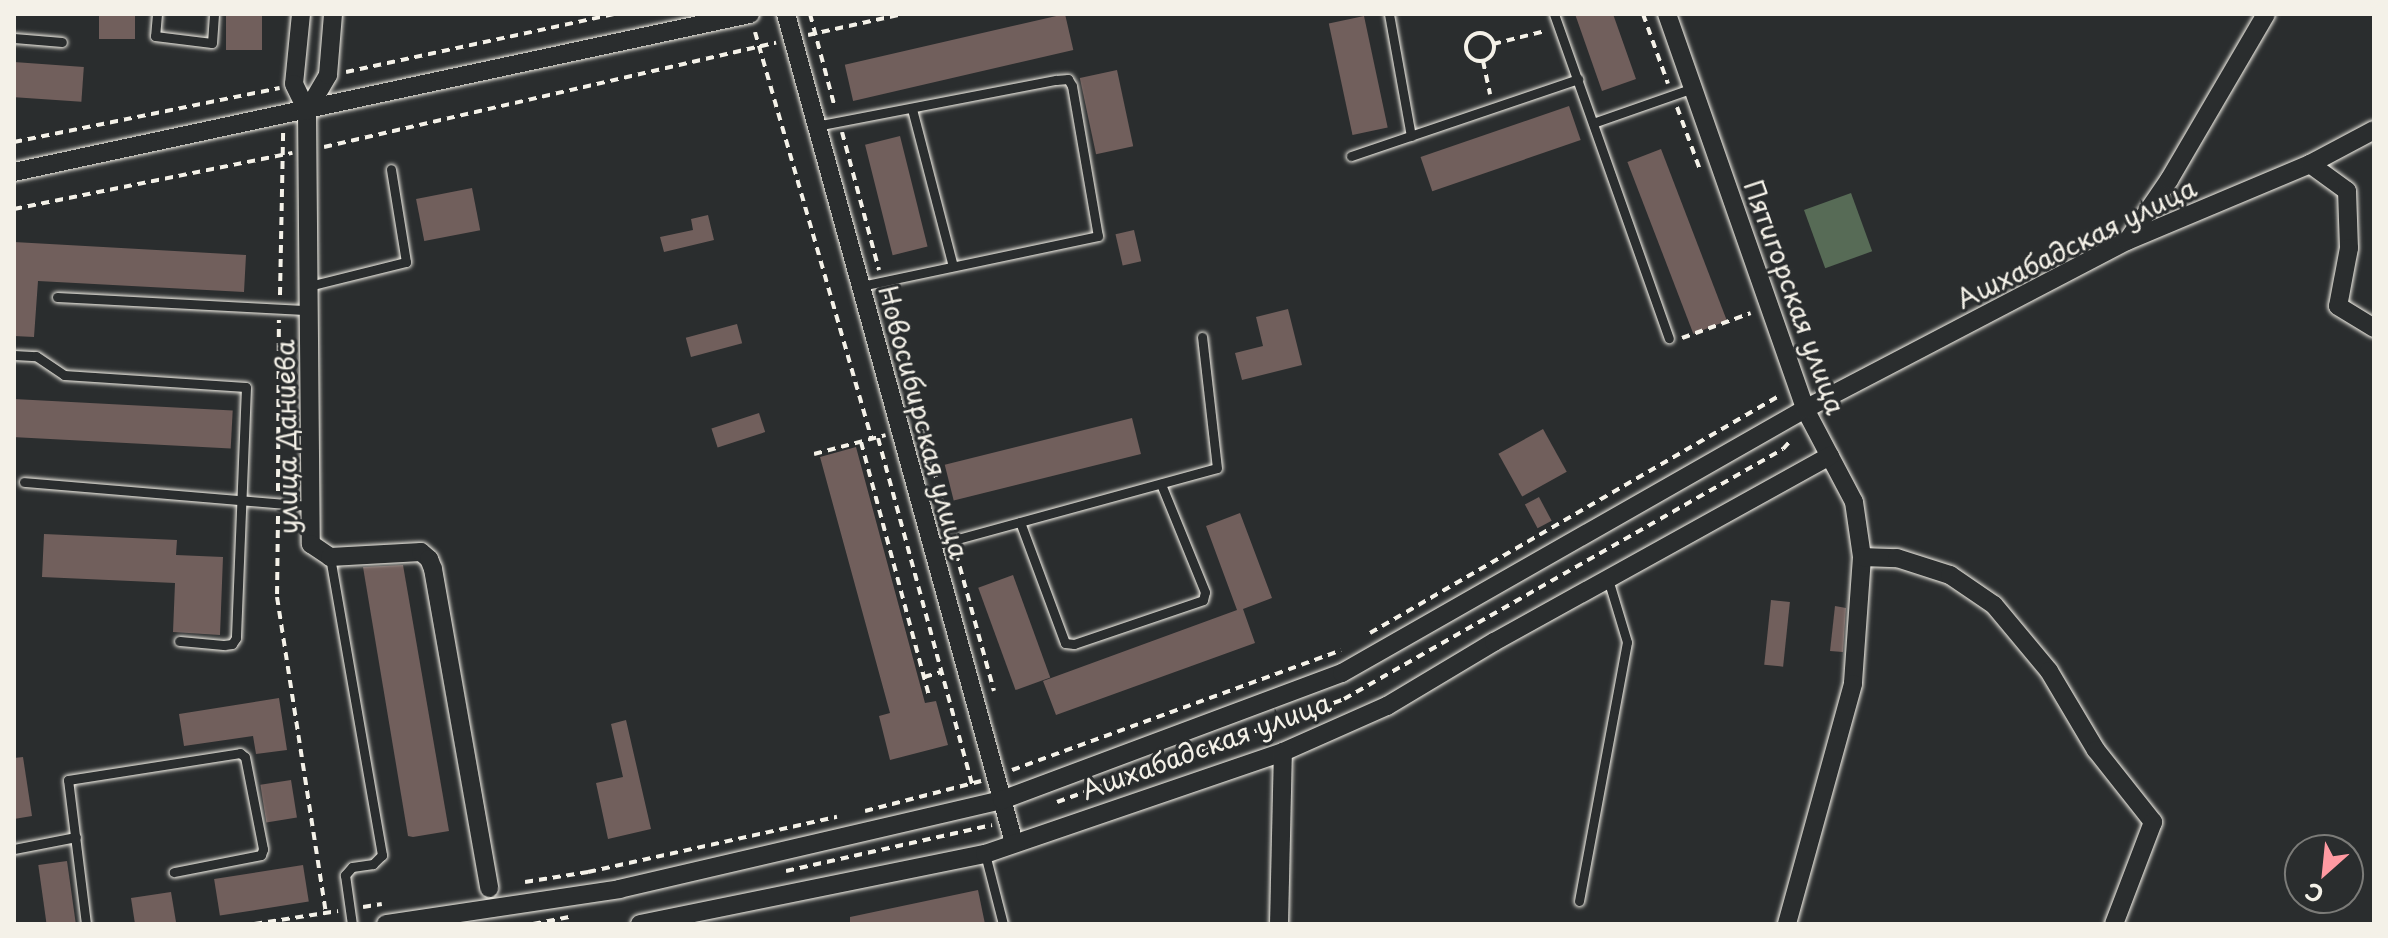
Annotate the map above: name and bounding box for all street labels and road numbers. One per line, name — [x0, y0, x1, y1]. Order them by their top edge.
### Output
street label: Ашхабадская улица — [1950, 171, 2202, 315]
street label: Пятигорская улица — [1738, 175, 1852, 419]
street label: Новосибирская улица — [872, 281, 976, 563]
street label: улица Даниева — [269, 339, 303, 535]
street label: Ашхабадская улица — [1077, 686, 1335, 806]

